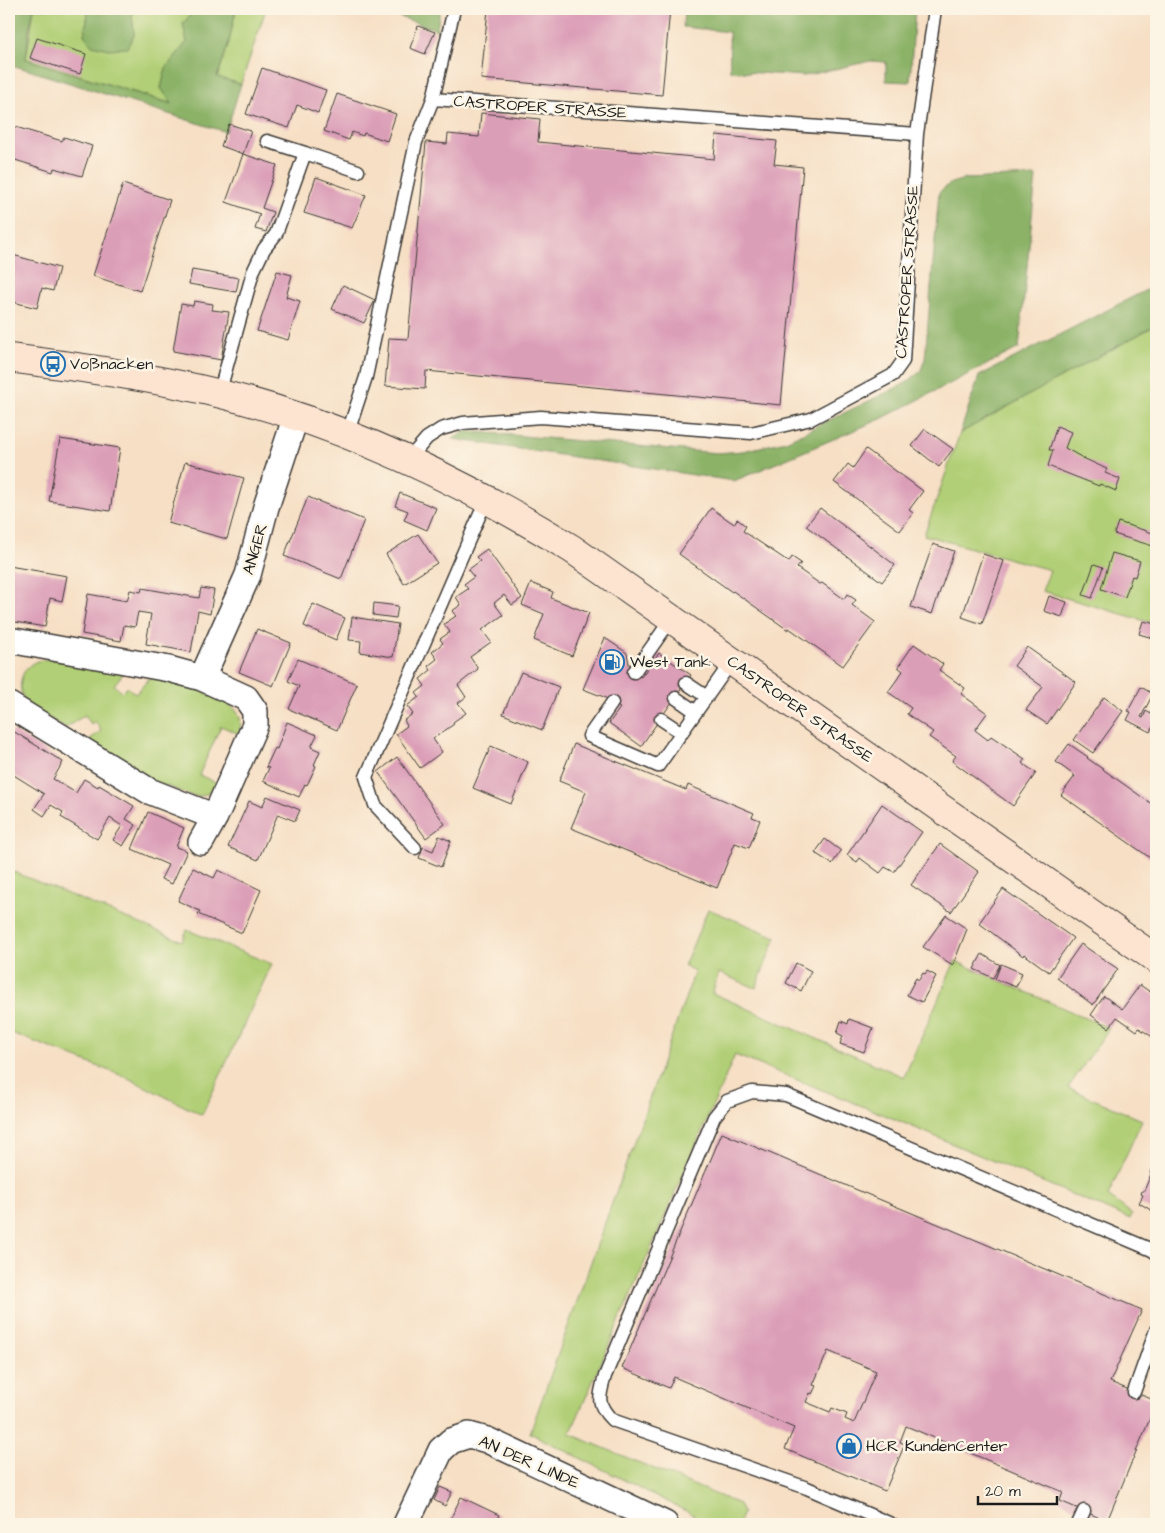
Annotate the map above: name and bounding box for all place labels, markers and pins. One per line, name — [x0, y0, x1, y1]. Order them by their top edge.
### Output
bus stop icon: Voßnacken — [40, 351, 66, 377]
place label: Voßnacken — [70, 353, 153, 375]
fuel station icon: West Tank — [599, 649, 625, 675]
place label: West Tank — [630, 651, 711, 673]
shop icon: HCR KundenCenter — [836, 1433, 862, 1459]
place label: HCR KundenCenter — [866, 1435, 1008, 1457]

